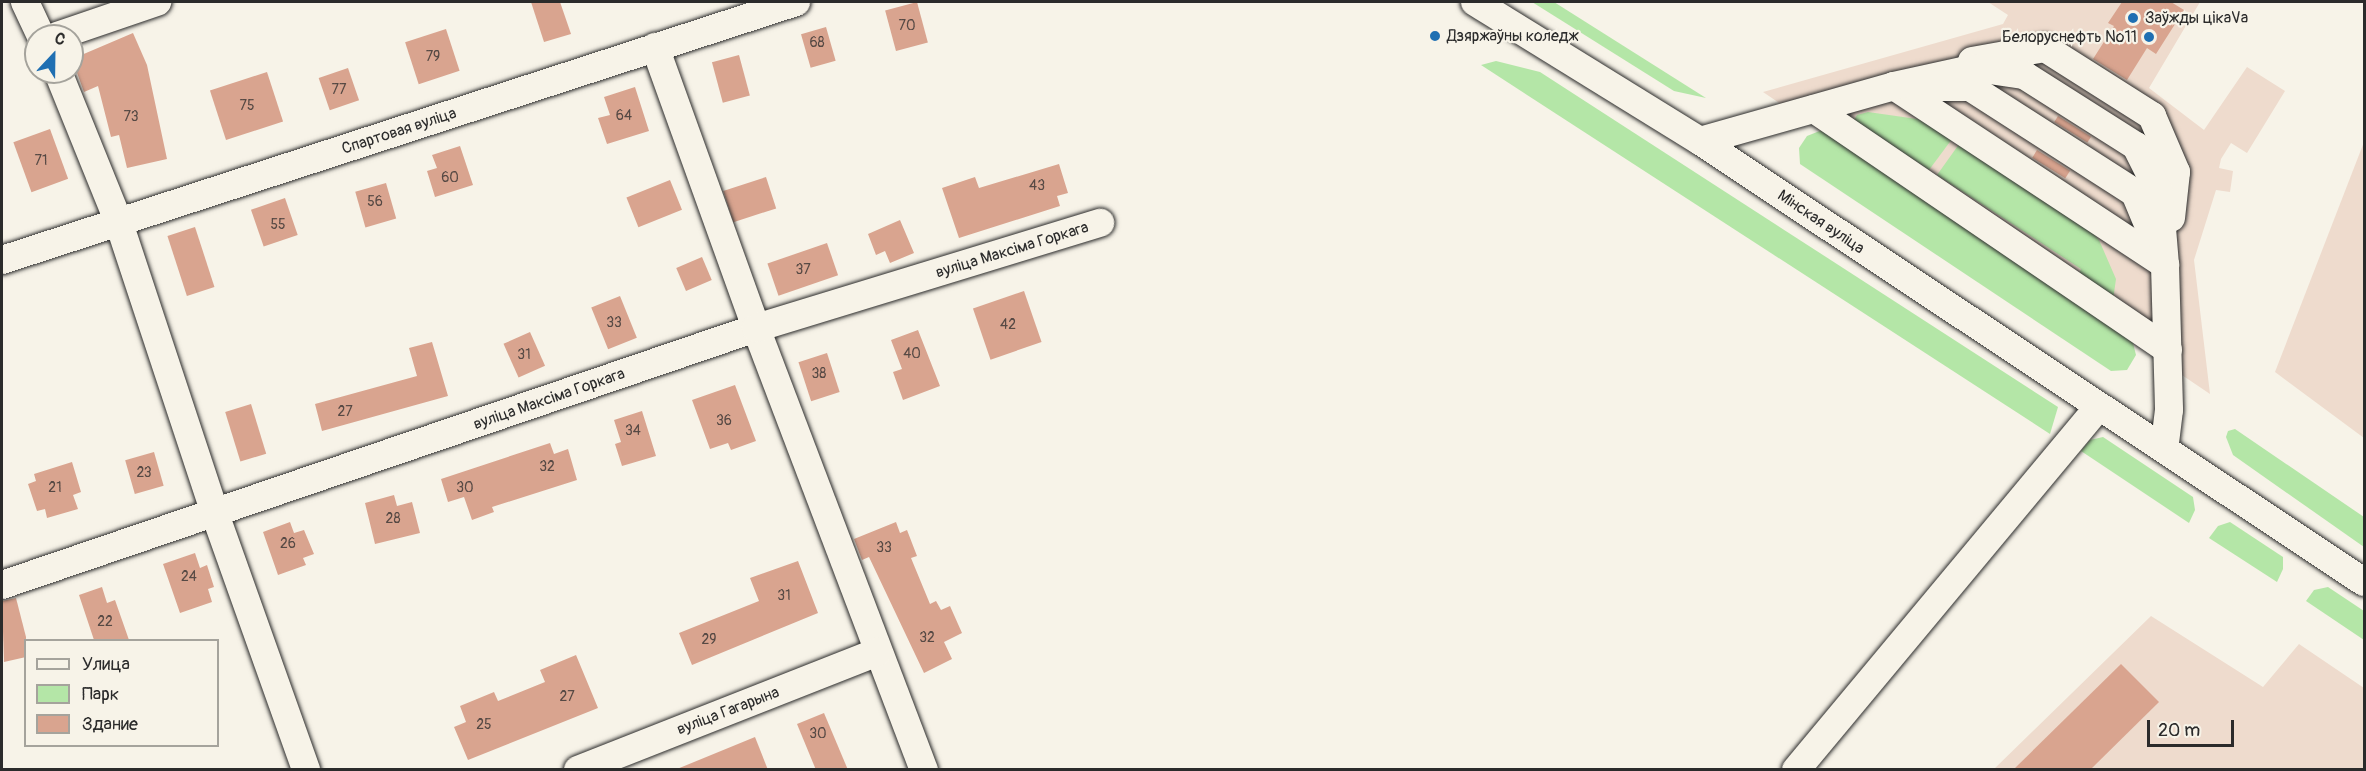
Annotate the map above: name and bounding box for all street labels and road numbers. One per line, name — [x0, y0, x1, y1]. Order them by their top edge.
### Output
street label: Спартовая вуліца — [339, 103, 459, 159]
street label: Мінская вуліца — [1774, 186, 1868, 258]
street label: вуліца Максіма Горкага — [933, 218, 1091, 282]
street label: вуліца Максіма Горкага — [471, 364, 627, 434]
street label: вуліца Гагарына — [674, 683, 782, 739]

